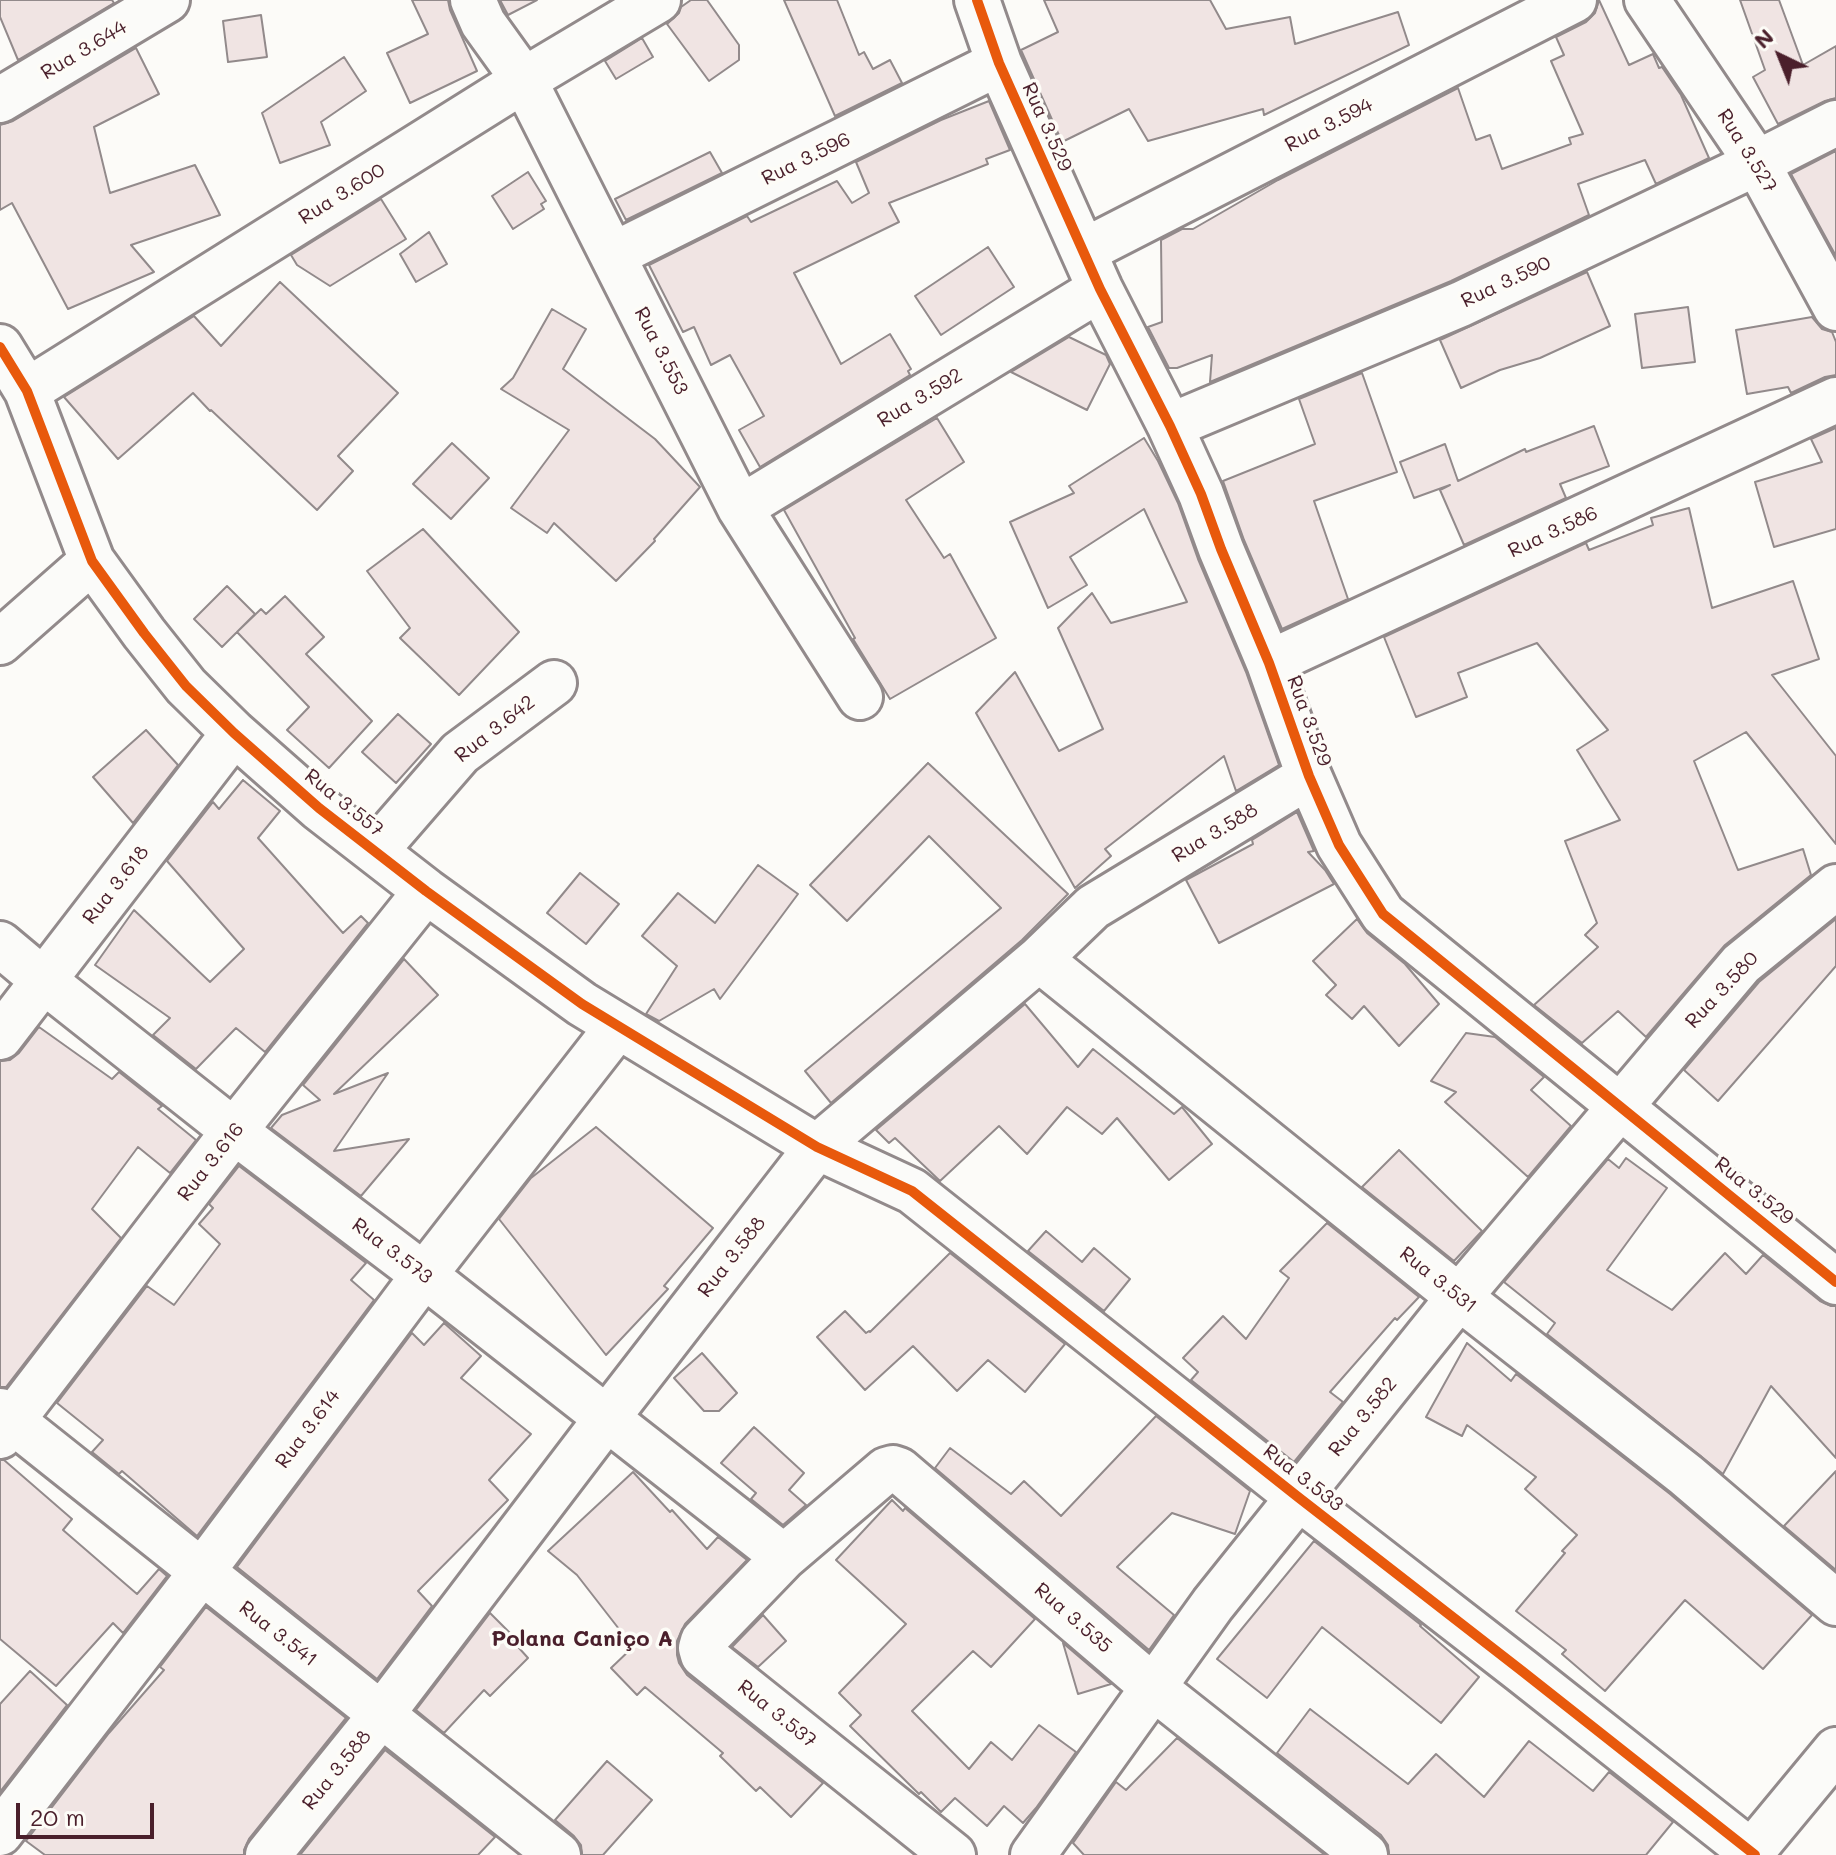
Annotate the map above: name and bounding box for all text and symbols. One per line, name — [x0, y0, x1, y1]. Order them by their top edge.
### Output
street label: Rua 3.644 — [37, 15, 131, 85]
north arrow — [1740, 16, 1820, 96]
text: N — [1747, 22, 1779, 54]
street label: Rua 3.529 — [1017, 79, 1077, 175]
street label: Rua 3.594 — [1281, 93, 1377, 157]
street label: Rua 3.527 — [1712, 105, 1782, 197]
street label: Rua 3.596 — [758, 127, 854, 191]
street label: Rua 3.600 — [295, 158, 389, 230]
street label: Rua 3.590 — [1457, 251, 1555, 313]
street label: Rua 3.553 — [629, 303, 693, 399]
street label: Rua 3.592 — [873, 363, 967, 433]
street label: Rua 3.586 — [1504, 501, 1602, 563]
street label: Rua 3.529 — [1281, 672, 1337, 770]
street label: Rua 3.642 — [450, 690, 540, 768]
street label: Rua 3.557 — [300, 764, 388, 842]
street label: Rua 3.588 — [1168, 798, 1262, 868]
street label: Rua 3.618 — [78, 841, 154, 929]
street label: Rua 3.580 — [1680, 947, 1764, 1033]
street label: Rua 3.616 — [173, 1118, 249, 1206]
street label: Rua 3.529 — [1710, 1152, 1798, 1230]
street label: Rua 3.588 — [693, 1212, 771, 1302]
street label: Rua 3.573 — [347, 1213, 437, 1289]
street label: Rua 3.531 — [1394, 1242, 1482, 1318]
street label: Rua 3.582 — [1324, 1372, 1402, 1462]
street label: Rua 3.614 — [270, 1385, 346, 1473]
street label: Rua 3.533 — [1258, 1439, 1348, 1517]
street label: Rua 3.535 — [1029, 1578, 1117, 1658]
street label: Rua 3.541 — [234, 1596, 322, 1672]
district label: Polana Caniço A — [491, 1626, 673, 1652]
street label: Rua 3.537 — [733, 1675, 821, 1753]
street label: Rua 3.588 — [297, 1725, 377, 1815]
scale bar — [20, 1787, 158, 1837]
text: 20 m — [30, 1801, 85, 1832]

